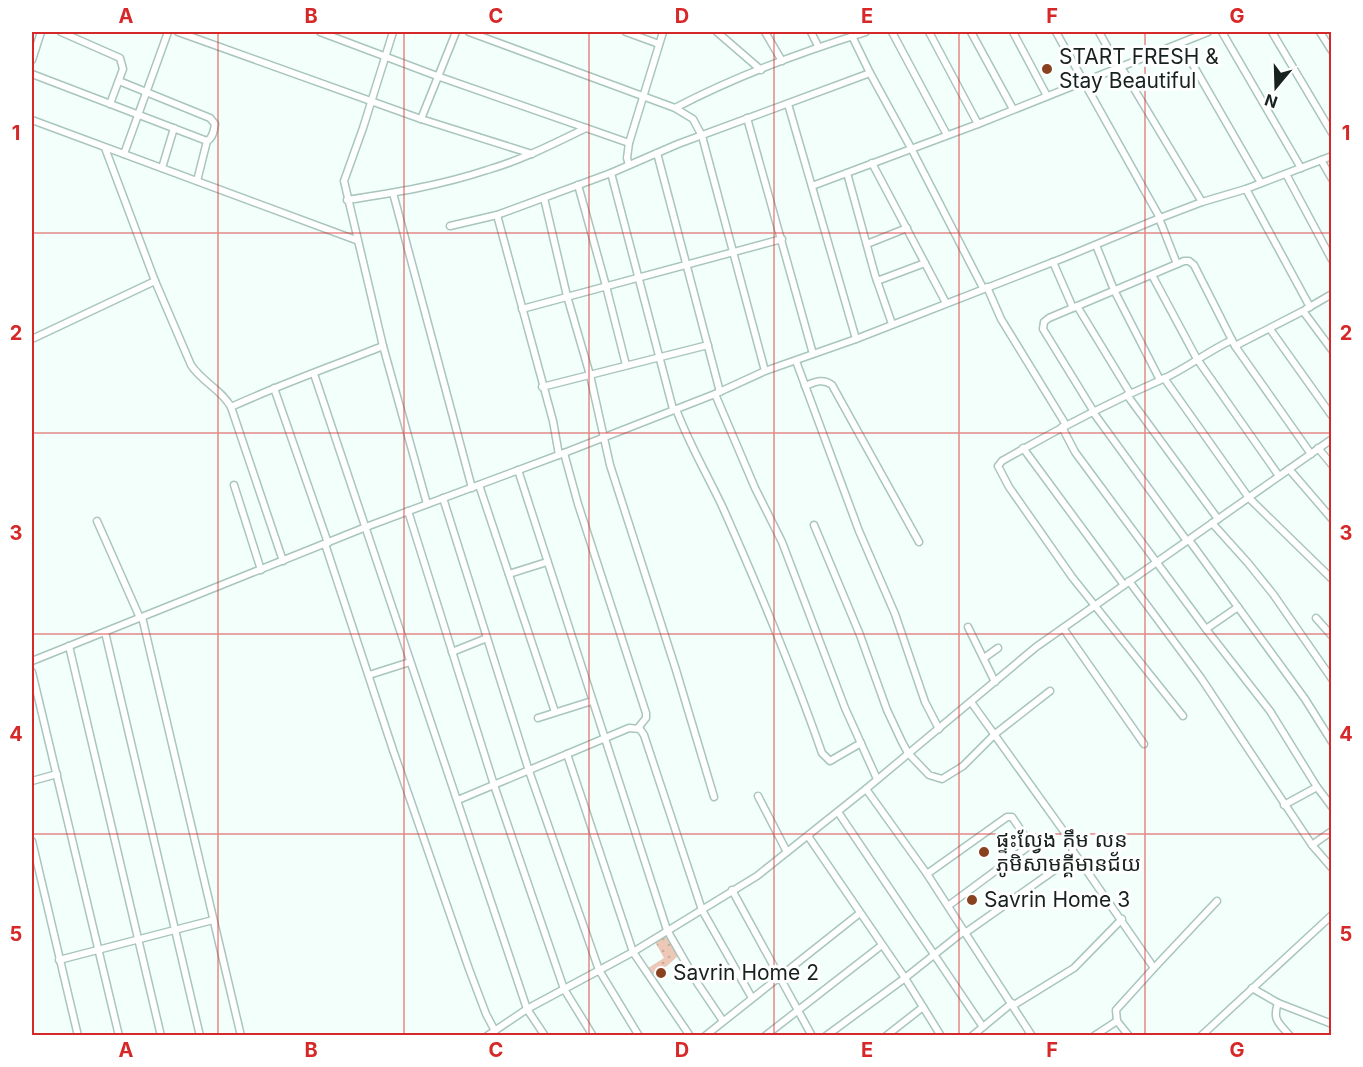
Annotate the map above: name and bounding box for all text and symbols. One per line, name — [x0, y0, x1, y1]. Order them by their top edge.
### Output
text: A — [119, 4, 134, 28]
text: B — [304, 4, 318, 28]
text: C — [489, 4, 503, 28]
text: D — [675, 4, 689, 28]
text: E — [861, 4, 873, 28]
text: F — [1046, 4, 1058, 28]
text: G — [1229, 4, 1245, 28]
place label: START FRESH & Stay Beautiful — [1059, 44, 1219, 93]
north arrow — [1246, 57, 1306, 117]
marker: START FRESH & Stay Beautiful — [1040, 62, 1054, 76]
text: N — [1262, 90, 1280, 113]
text: 1 — [12, 121, 20, 145]
text: 1 — [1342, 121, 1350, 145]
text: 2 — [10, 321, 22, 345]
text: 2 — [1340, 321, 1352, 345]
text: 3 — [10, 521, 22, 545]
text: 3 — [1340, 521, 1352, 545]
text: 4 — [9, 722, 23, 746]
text: 4 — [1339, 722, 1353, 746]
place label: ផ្ទះល្វែង គឹម លន ភូមិសាមគ្គីមានជ័យ — [996, 827, 1141, 878]
marker: ផ្ទះល្វែង គឹម លន ភូមិសាមគ្គីមានជ័យ — [977, 845, 991, 859]
place label: Savrin Home 3 — [984, 887, 1130, 912]
marker: Savrin Home 3 — [965, 893, 979, 907]
text: 5 — [10, 922, 22, 946]
text: 5 — [1340, 922, 1352, 946]
place label: Savrin Home 2 — [673, 960, 819, 985]
marker: Savrin Home 2 — [654, 966, 668, 980]
text: A — [119, 1038, 134, 1062]
text: B — [304, 1038, 318, 1062]
text: C — [489, 1038, 503, 1062]
text: D — [675, 1038, 689, 1062]
text: E — [861, 1038, 873, 1062]
text: F — [1046, 1038, 1058, 1062]
text: G — [1229, 1038, 1245, 1062]

